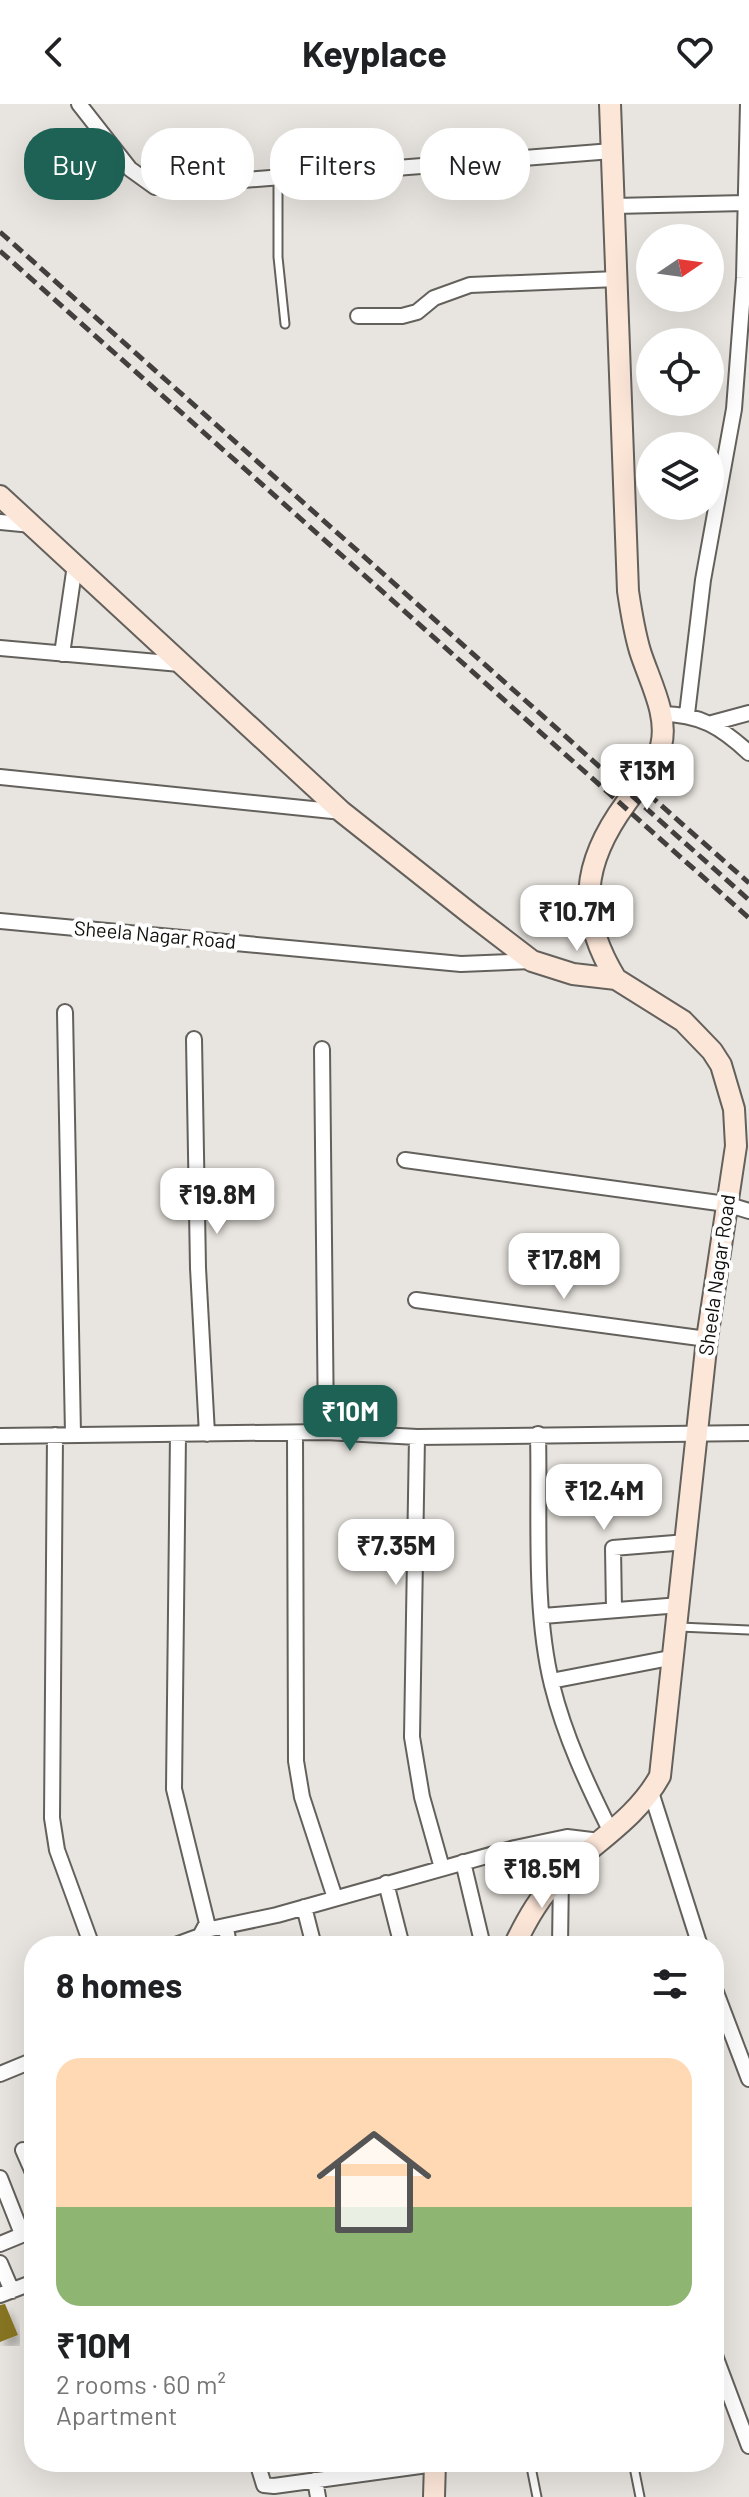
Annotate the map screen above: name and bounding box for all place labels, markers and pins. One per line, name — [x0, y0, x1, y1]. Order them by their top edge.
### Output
pin: ₹13M — [600, 744, 694, 812]
pin: ₹10.7M — [512, 885, 642, 953]
pin: ₹19.8M — [152, 1168, 282, 1236]
pin: ₹17.8M — [499, 1233, 629, 1301]
pin: ₹10M — [303, 1385, 397, 1453]
pin: ₹12.4M — [539, 1464, 669, 1532]
pin: ₹7.35M — [331, 1519, 461, 1587]
pin: ₹18.5M — [477, 1842, 607, 1910]

